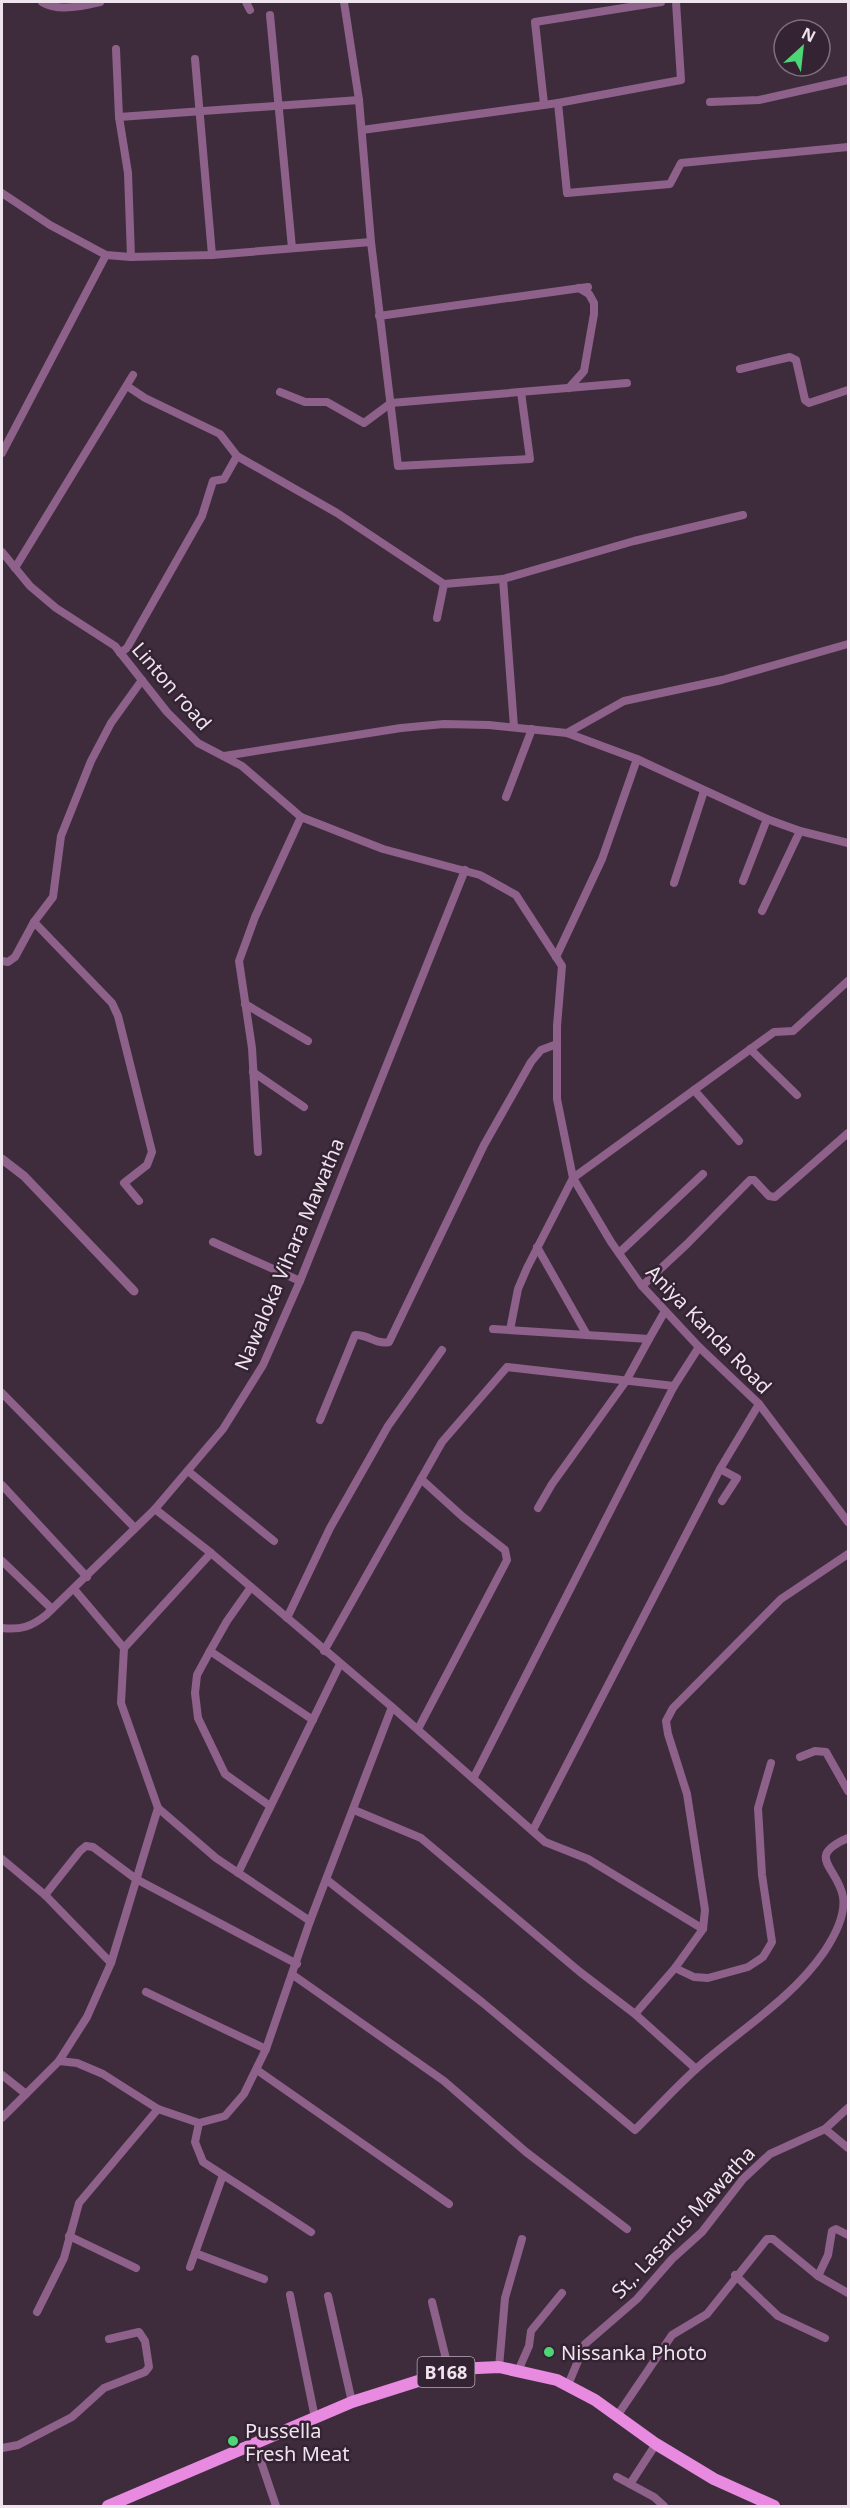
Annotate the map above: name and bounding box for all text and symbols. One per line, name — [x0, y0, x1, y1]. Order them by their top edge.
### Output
north arrow — [772, 18, 832, 78]
text: N — [798, 22, 820, 47]
street label: Linton road — [126, 636, 218, 736]
street label: Nawaloka Vihara Mawatha — [228, 1134, 350, 1374]
street label: Aniya Kanda Road — [640, 1259, 778, 1399]
street label: St,. Lasarus Mawatha — [605, 2140, 761, 2304]
place label: Nissanka Photo — [561, 2339, 707, 2366]
marker: Nissanka Photo — [542, 2345, 556, 2359]
road number: B168 — [418, 2357, 474, 2387]
place label: Pussella Fresh Meat — [245, 2417, 350, 2467]
marker: Pussella Fresh Meat — [226, 2434, 240, 2448]

